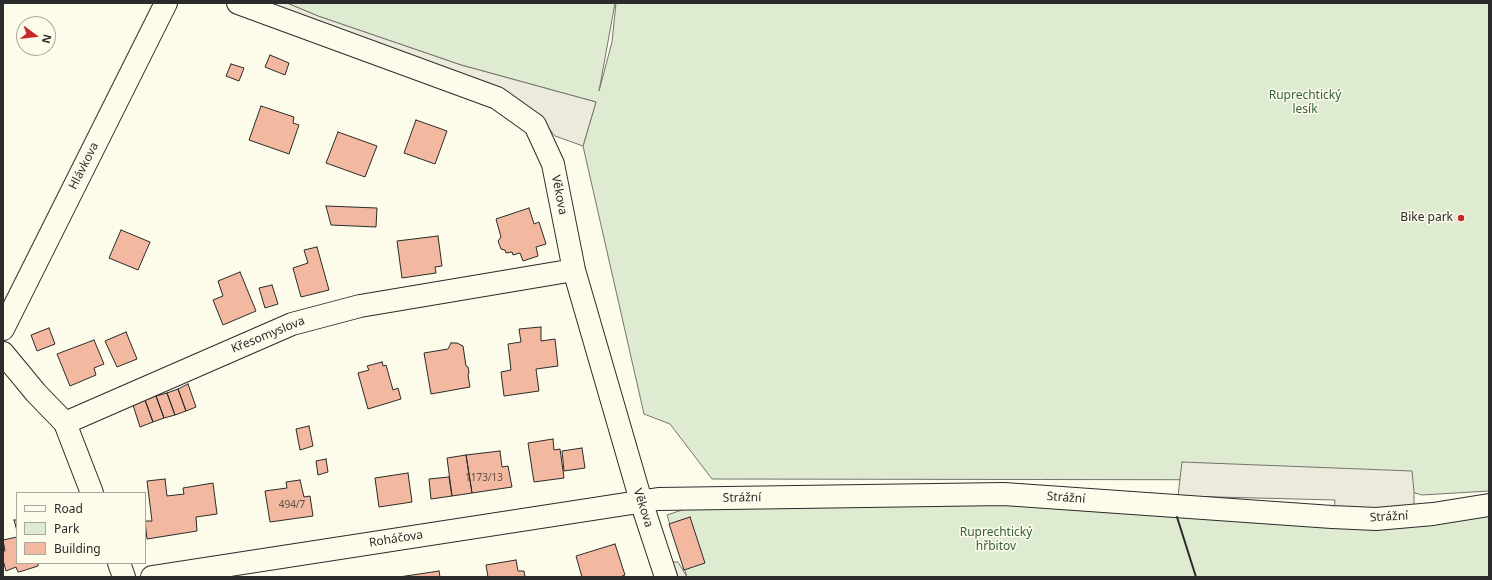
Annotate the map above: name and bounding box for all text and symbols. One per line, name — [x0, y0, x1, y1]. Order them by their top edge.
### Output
north arrow — [16, 16, 56, 56]
text: N — [39, 33, 56, 45]
park label: Ruprechtický lesík — [1269, 89, 1341, 117]
street label: Hlávkova — [66, 140, 102, 192]
street label: Věkova — [548, 174, 570, 216]
place label: Bike park — [1400, 211, 1453, 225]
marker: Bike park — [1456, 213, 1466, 223]
street label: Křesomyslova — [229, 314, 307, 356]
house number: 1173/13 — [465, 472, 503, 484]
street label: Věkova — [630, 487, 656, 529]
street label: Strážní — [1046, 489, 1086, 507]
street label: Strážní — [723, 490, 761, 506]
legend — [16, 492, 146, 564]
house number: 494/7 — [279, 499, 305, 511]
text: Road — [54, 500, 83, 517]
street label: Strážní — [1369, 509, 1409, 525]
text: Park — [54, 520, 79, 537]
park label: Ruprechtický hřbitov — [960, 526, 1032, 554]
street label: Roháčova — [368, 528, 424, 550]
text: Building — [54, 540, 101, 557]

